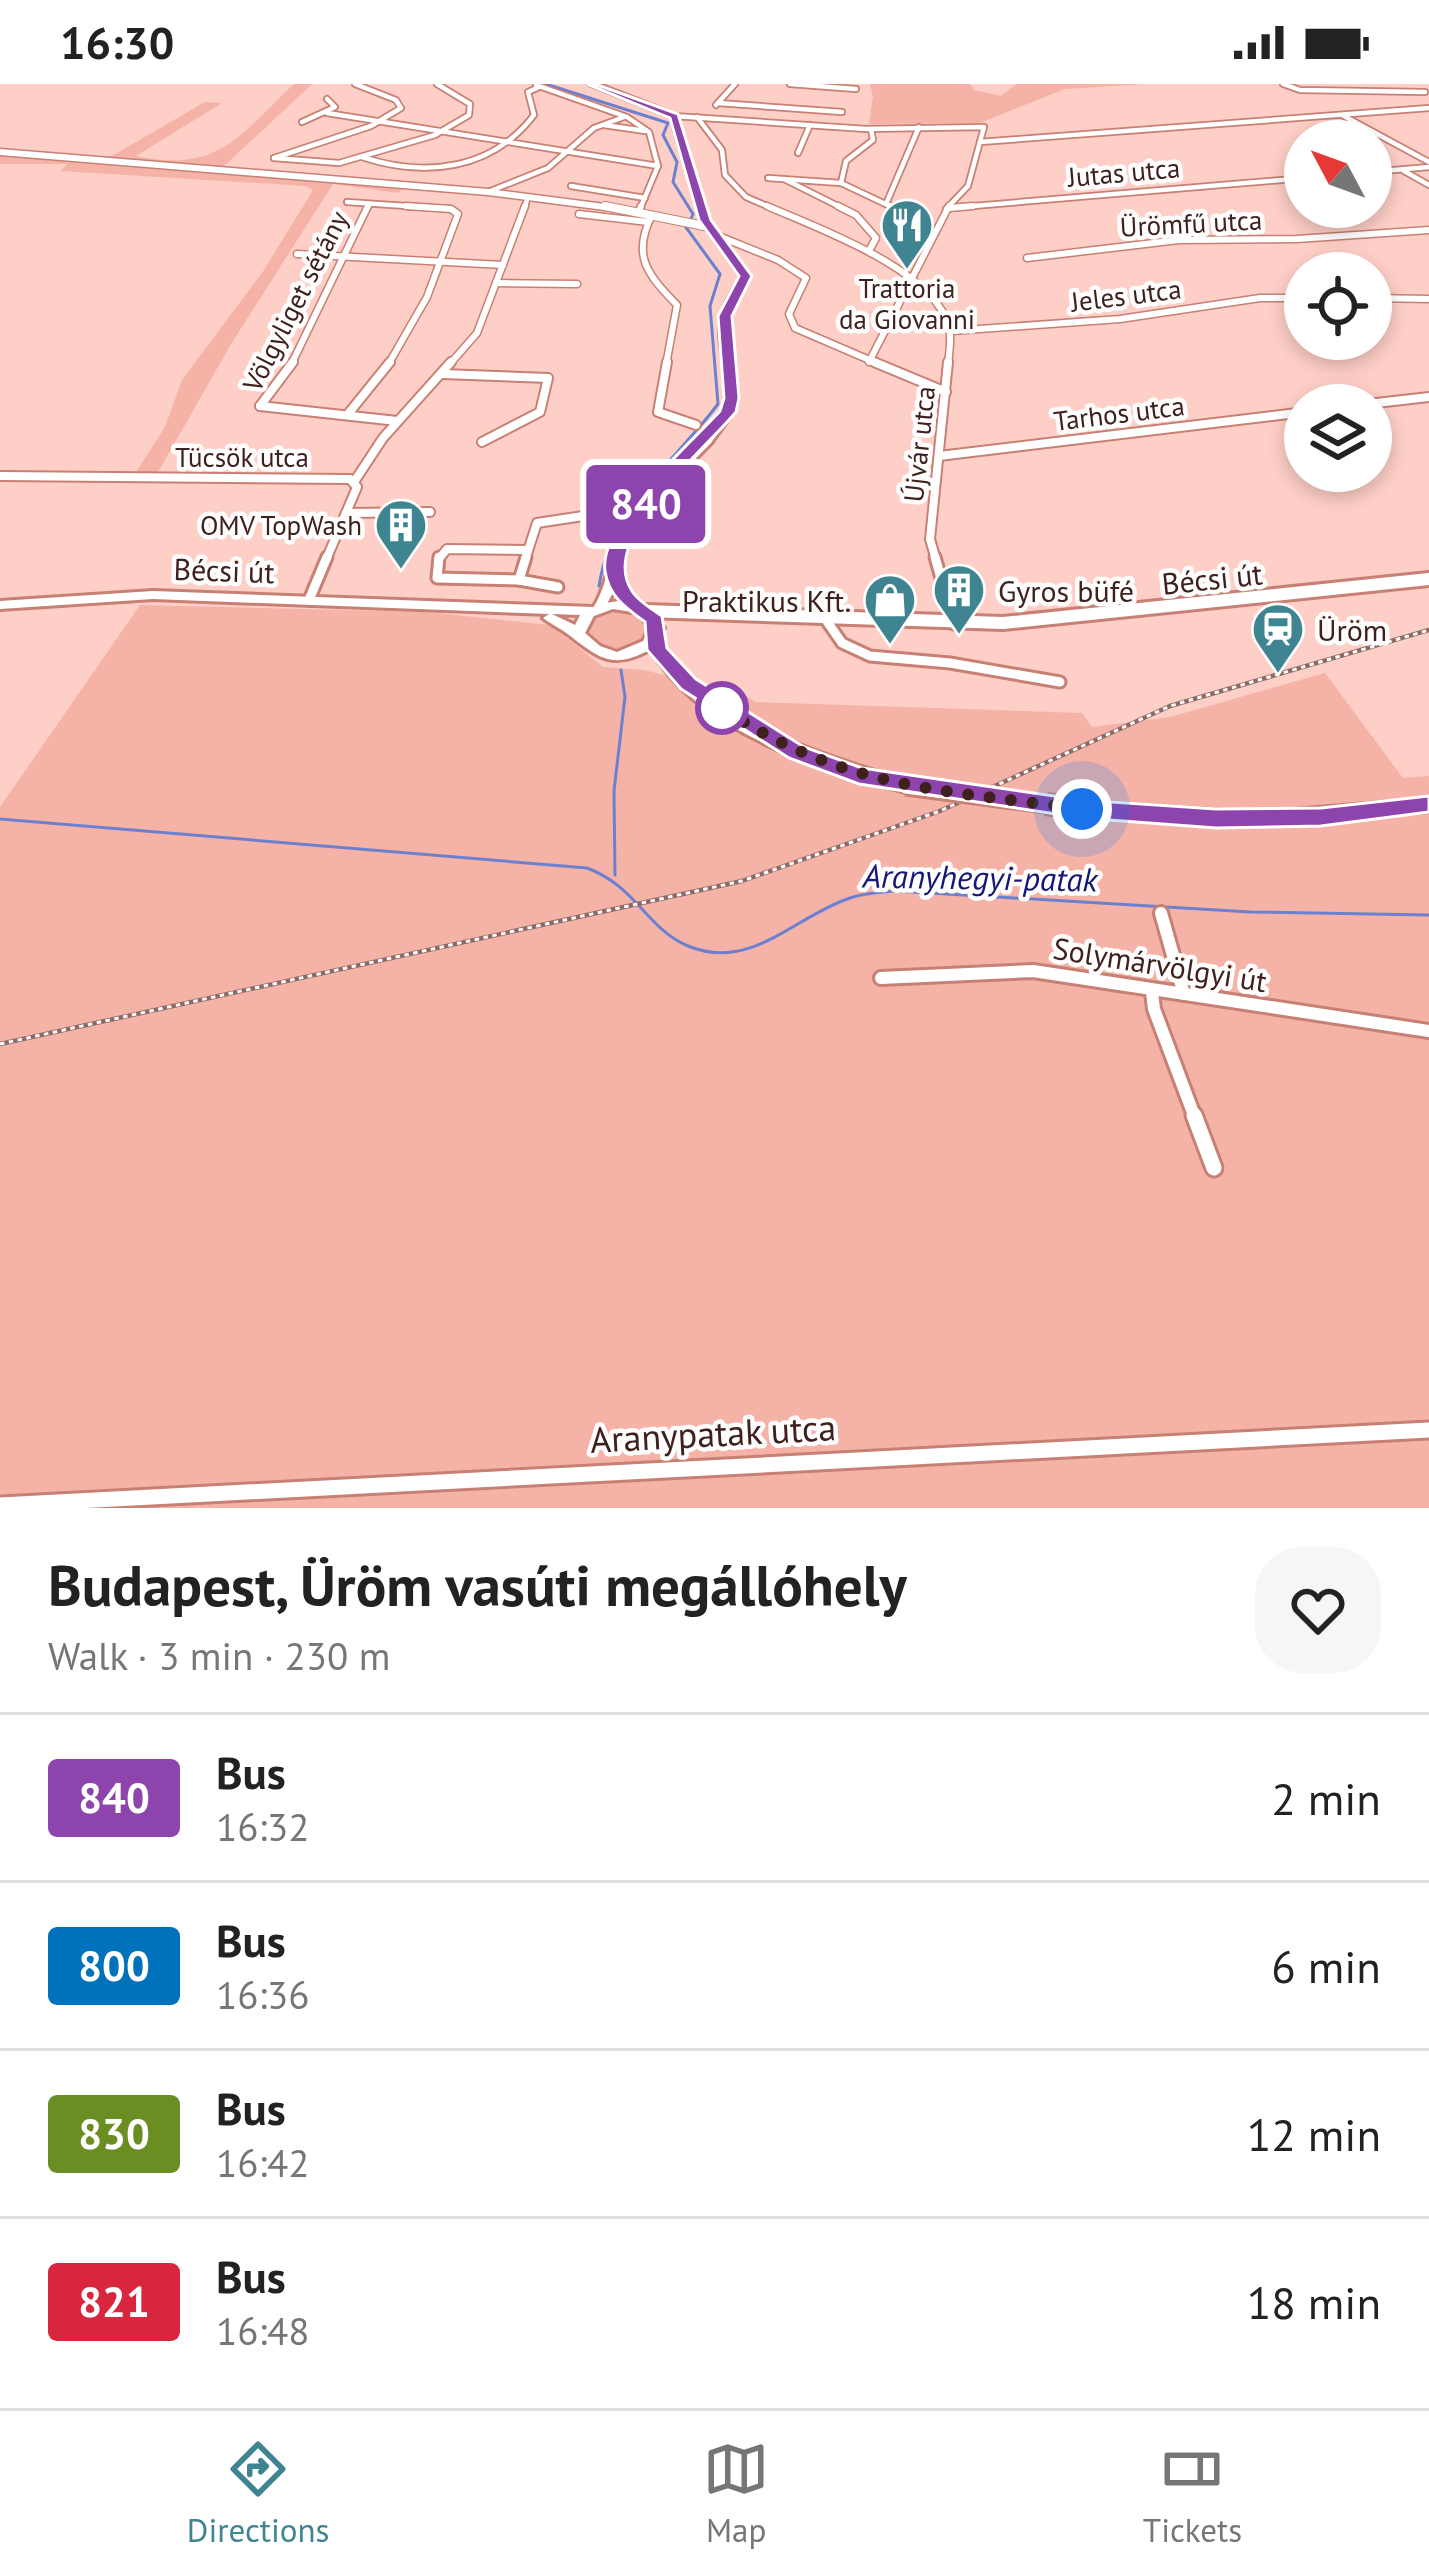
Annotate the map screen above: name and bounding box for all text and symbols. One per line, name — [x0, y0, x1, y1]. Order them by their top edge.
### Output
text: 16:30 — [60, 13, 174, 71]
north arrow — [1284, 120, 1392, 228]
map controls — [1284, 120, 1392, 492]
street label: Jutas utca — [1065, 150, 1182, 194]
restaurant icon: Trattoria da Giovanni — [879, 197, 935, 271]
street label: Ürömfű utca — [1119, 202, 1263, 244]
street label: Völgyliget sétány — [234, 205, 355, 398]
button: locate — [1284, 252, 1392, 360]
place label: Trattoria da Giovanni — [839, 271, 975, 336]
street label: Jeles utca — [1068, 271, 1183, 319]
street label: Újvár utca — [896, 384, 942, 504]
button: layers — [1284, 384, 1392, 492]
street label: Tarhos utca — [1052, 388, 1186, 438]
street label: Tücsök utca — [175, 440, 309, 474]
line badge: 840 — [577, 465, 715, 543]
text: 840 — [610, 476, 682, 531]
building icon: OMV TopWash — [373, 497, 429, 571]
place label: OMV TopWash — [200, 508, 362, 542]
street label: Bécsi út — [173, 549, 275, 591]
street label: Bécsi út — [1160, 553, 1264, 603]
building icon: Gyros büfé — [931, 562, 987, 636]
place label: Gyros büfé — [998, 571, 1134, 610]
shop icon: Praktikus Kft. — [862, 572, 918, 646]
place label: Praktikus Kft. — [682, 581, 851, 620]
station icon: Üröm — [1250, 601, 1306, 675]
place label: Üröm — [1317, 610, 1387, 649]
unlabelled marker — [697, 683, 747, 733]
your location — [1052, 779, 1112, 839]
water label: Aranyhegyi-patak — [860, 853, 1099, 901]
street label: Solymárvölgyi út — [1050, 928, 1270, 1000]
street label: Aranypatak utca — [589, 1403, 837, 1463]
button: heart — [1255, 1547, 1381, 1673]
text: Budapest, Üröm vasúti megállóhely — [48, 1548, 907, 1622]
text: Walk · 3 min · 230 m — [48, 1630, 390, 1681]
text: Bus — [216, 1743, 286, 1801]
text: 2 min — [1271, 1769, 1381, 1827]
text: 840 — [78, 1770, 150, 1825]
text: 16:32 — [216, 1801, 310, 1852]
text: Bus — [216, 1911, 286, 1969]
text: 6 min — [1271, 1937, 1381, 1995]
text: 800 — [78, 1938, 150, 1993]
text: 16:36 — [216, 1969, 310, 2020]
text: Bus — [216, 2079, 286, 2137]
text: 12 min — [1247, 2105, 1381, 2163]
text: 830 — [78, 2106, 150, 2161]
text: 16:42 — [216, 2137, 310, 2188]
text: Bus — [216, 2247, 286, 2305]
text: 18 min — [1247, 2273, 1381, 2331]
text: 821 — [78, 2274, 150, 2329]
text: 16:48 — [216, 2305, 310, 2356]
tab: Directions — [187, 2436, 329, 2551]
tab: Map — [703, 2436, 769, 2551]
tab: Tickets — [1143, 2436, 1242, 2551]

